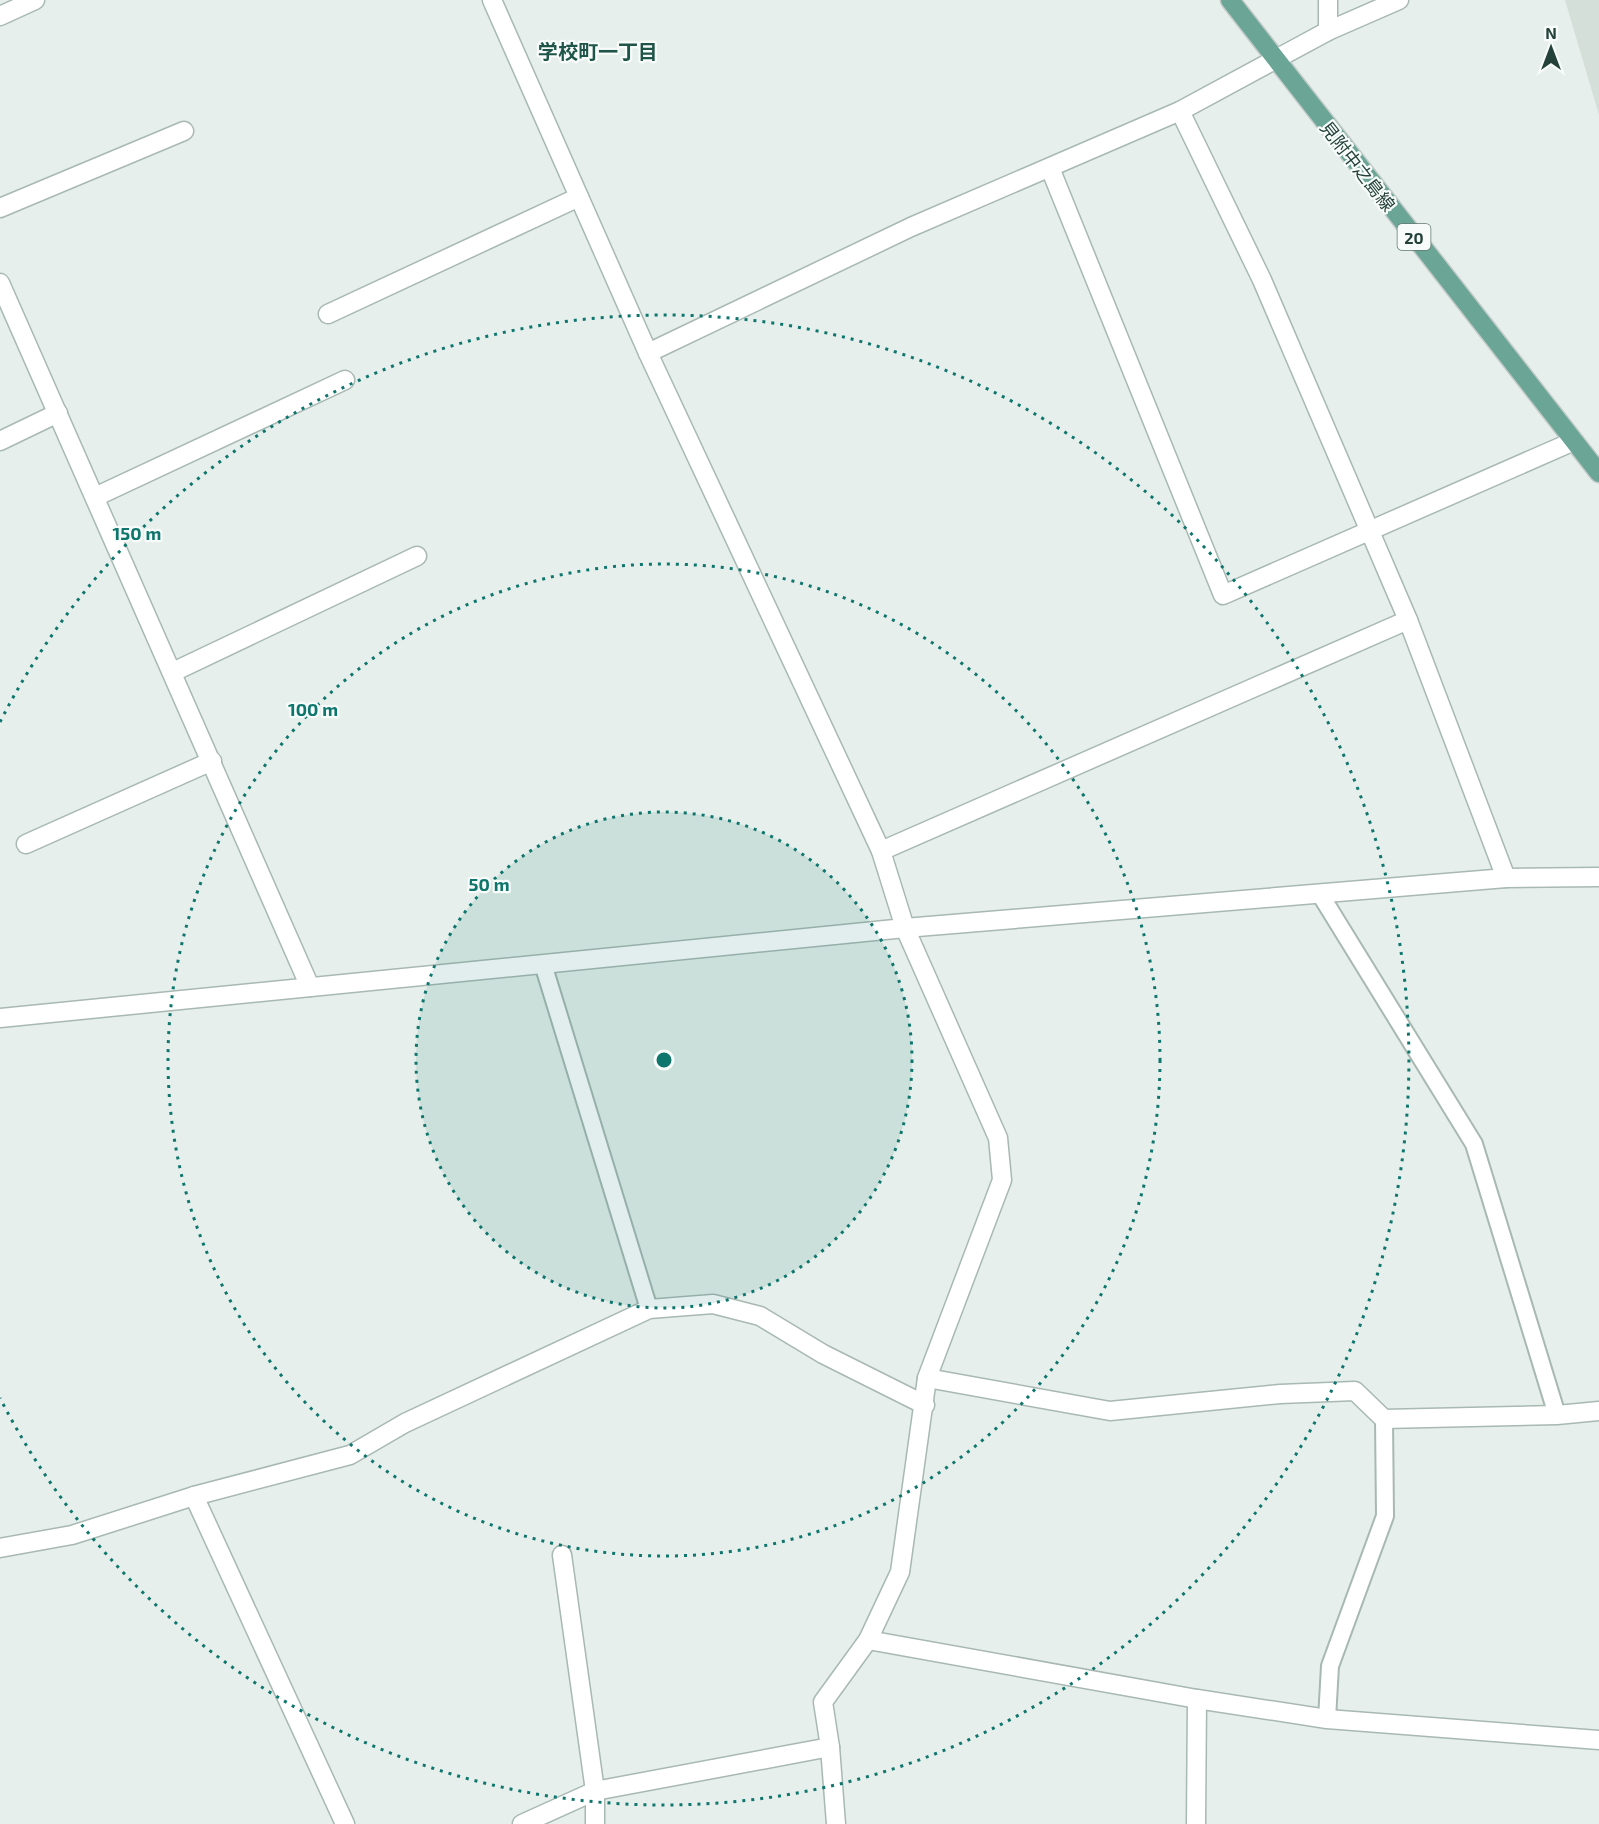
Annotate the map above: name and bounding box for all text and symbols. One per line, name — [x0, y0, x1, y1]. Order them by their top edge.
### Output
north arrow — [1521, 18, 1581, 78]
text: N — [1545, 23, 1557, 42]
district label: 学校町一丁目 — [538, 39, 658, 63]
street label: 見附中之島線 — [1316, 117, 1400, 215]
road number: 20 — [1398, 224, 1430, 250]
text: 150 m — [113, 522, 161, 544]
text: 100 m — [288, 698, 338, 720]
text: 50 m — [468, 873, 510, 895]
centre of rings — [654, 1050, 674, 1070]

